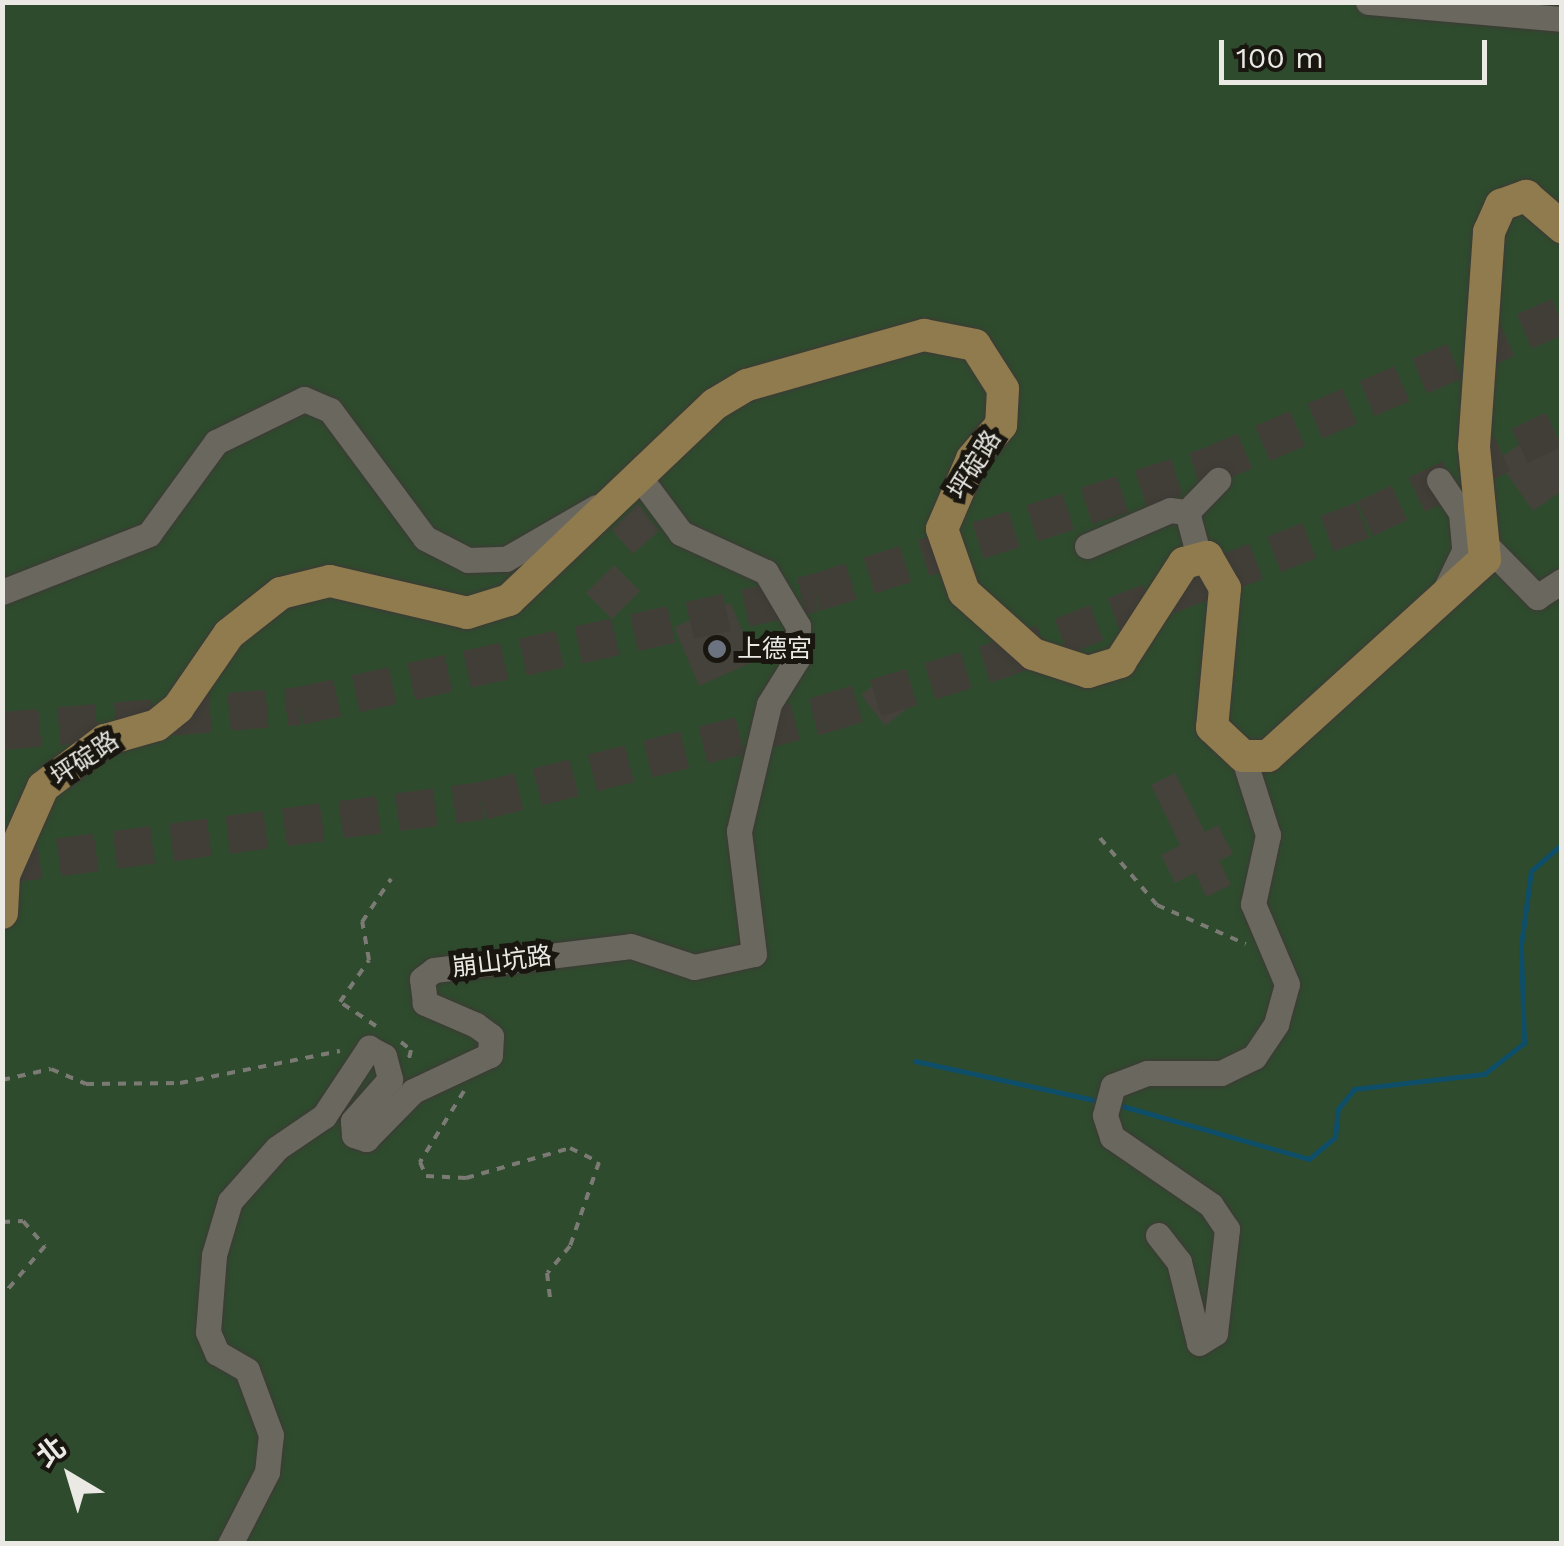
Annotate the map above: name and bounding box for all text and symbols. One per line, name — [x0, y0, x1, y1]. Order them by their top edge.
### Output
scale bar — [1224, 20, 1492, 82]
text: 100 m — [1236, 40, 1324, 75]
street label: 坪碇路 — [942, 425, 1008, 505]
place label: 上德宮 — [737, 634, 812, 664]
marker: 上德宮 — [706, 638, 728, 660]
street label: 坪碇路 — [46, 726, 124, 792]
street label: 崩山坑路 — [451, 941, 553, 983]
north arrow — [20, 1426, 120, 1526]
text: 北 — [30, 1430, 72, 1474]

